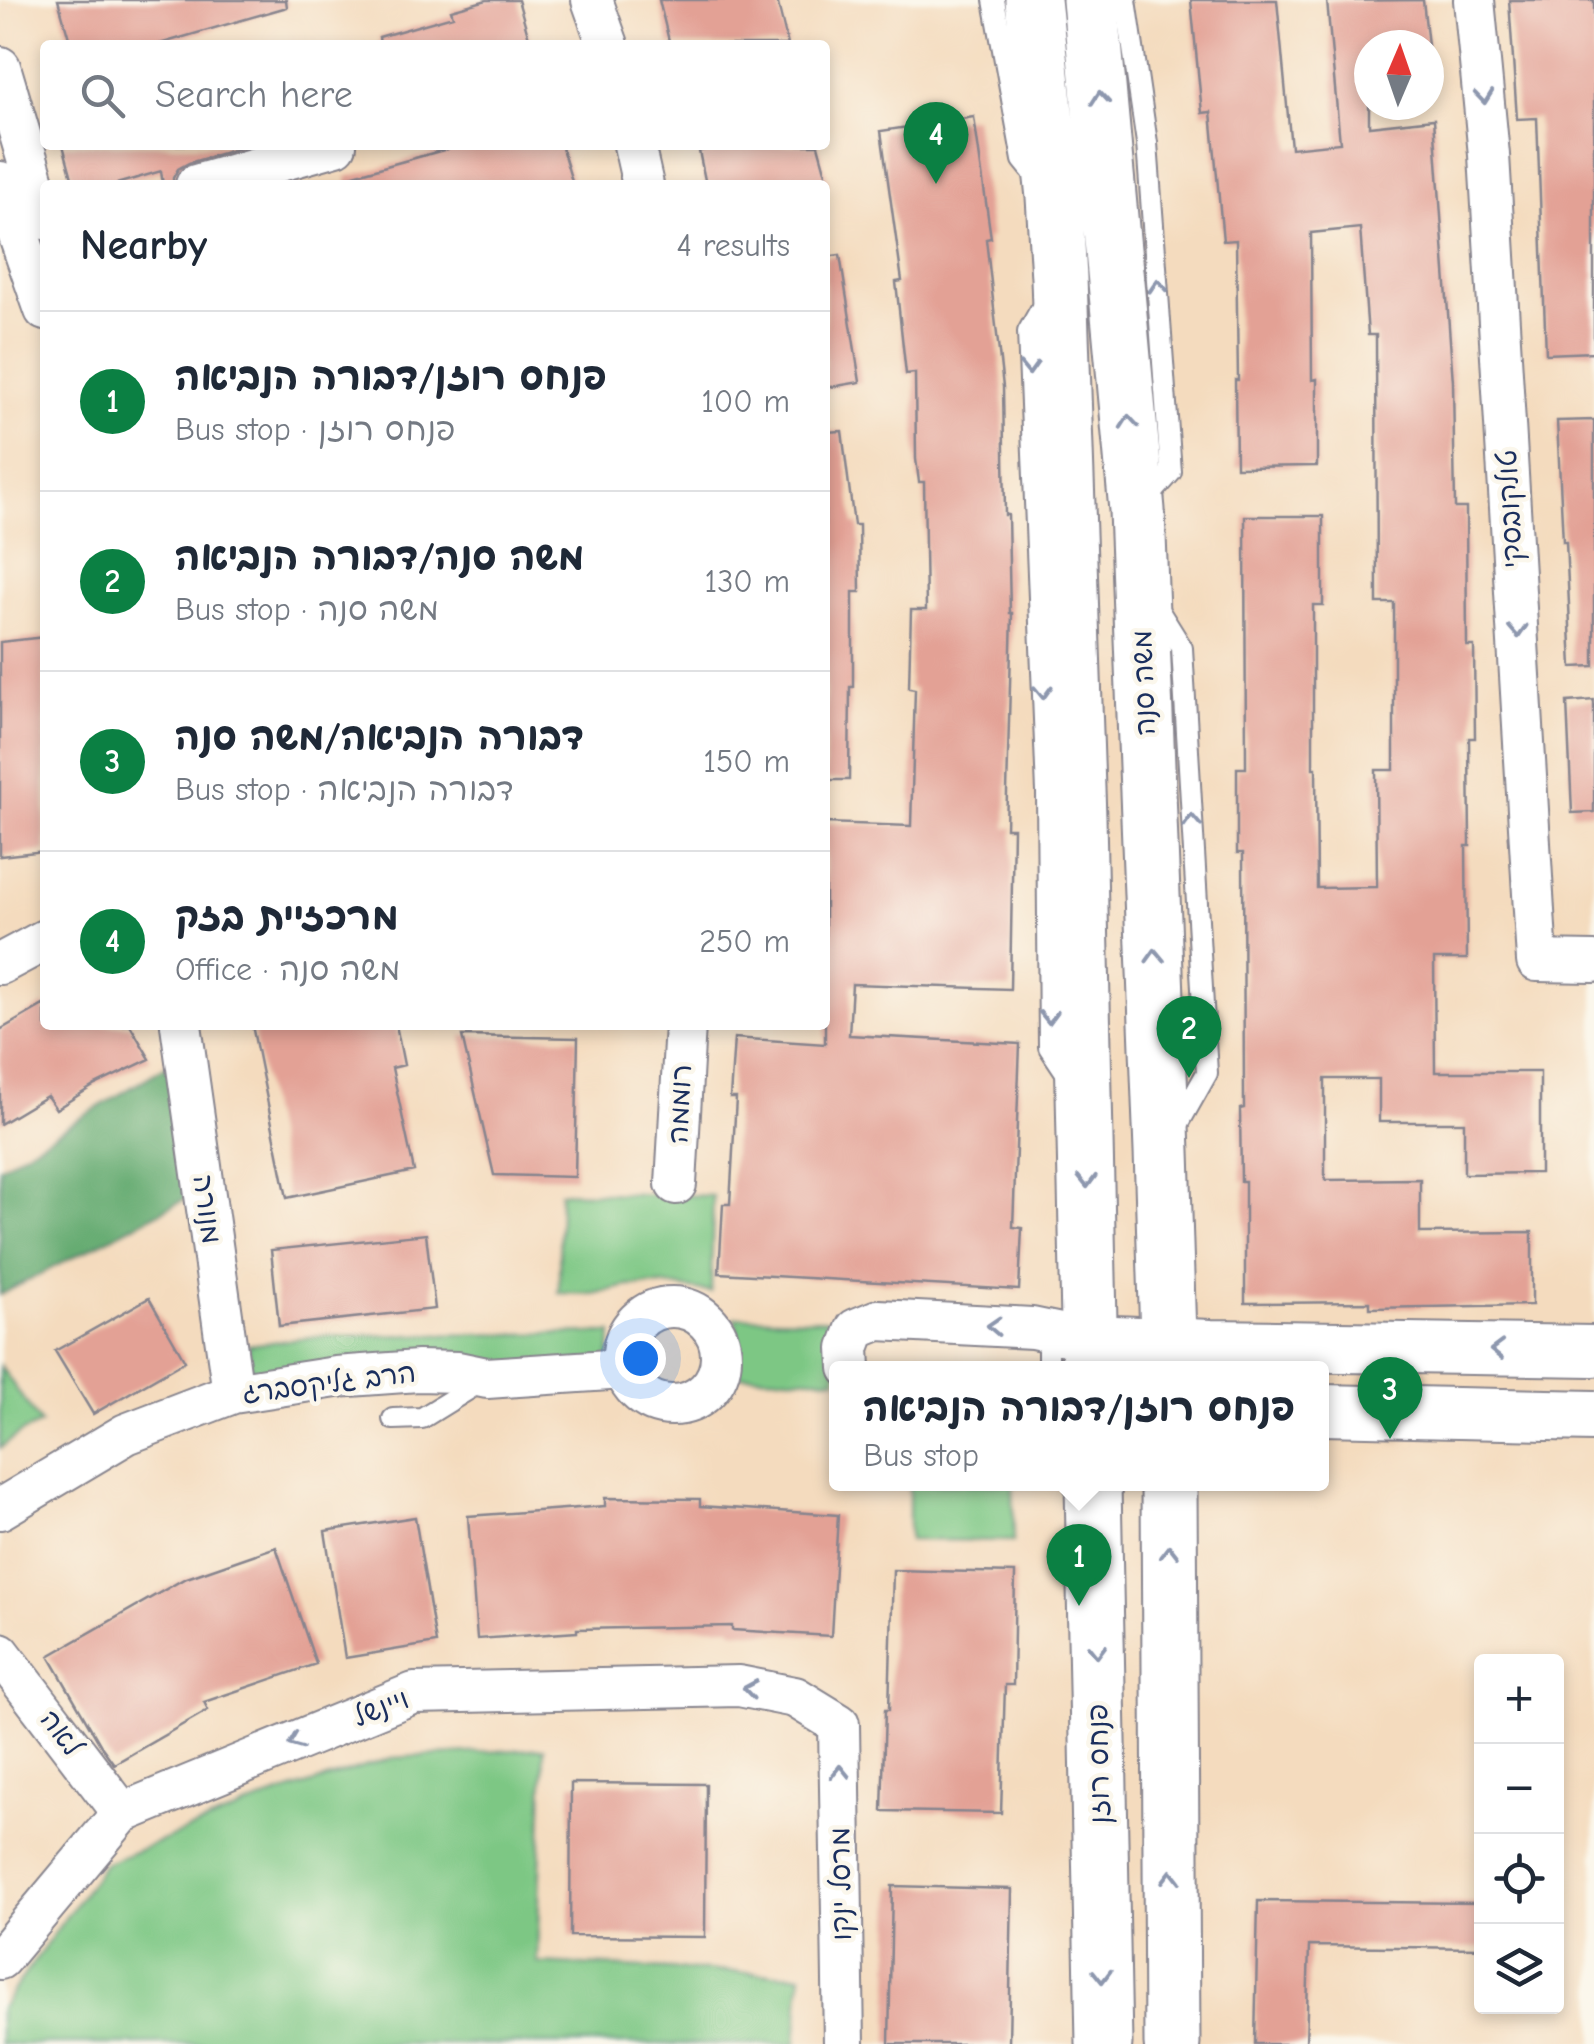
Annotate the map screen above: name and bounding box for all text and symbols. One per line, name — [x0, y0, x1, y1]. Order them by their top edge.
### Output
north arrow — [1354, 30, 1444, 120]
search box — [40, 40, 830, 150]
icon: search — [75, 68, 130, 123]
text: Search here — [155, 73, 353, 117]
one-way arrow — [1473, 89, 1494, 105]
one-way arrow — [1089, 90, 1111, 106]
pin: 4 — [904, 101, 968, 184]
text: Nearby — [80, 221, 207, 270]
text: 4 results — [677, 227, 790, 264]
one-way arrow — [1147, 278, 1169, 294]
text: פנחס רוזן/דבורה הנביאה — [175, 355, 606, 399]
one-way arrow — [1019, 360, 1040, 376]
text: 1 — [106, 383, 119, 420]
text: 100 m — [701, 383, 790, 420]
text: Bus stop · פנחס רוזן — [175, 411, 455, 448]
one-way arrow — [1118, 414, 1140, 430]
street label: טולקובסקי — [1491, 449, 1530, 569]
text: משה סנה/דבורה הנביאה — [175, 535, 584, 579]
text: 2 — [105, 563, 120, 600]
text: 130 m — [704, 563, 790, 600]
text: Bus stop · משה סנה — [175, 591, 439, 628]
one-way arrow — [1507, 623, 1528, 639]
street label: משה סנה — [1126, 630, 1162, 736]
one-way arrow — [1032, 685, 1053, 701]
text: דבורה הנביאה/משה סנה — [175, 715, 584, 759]
text: 3 — [105, 743, 120, 780]
text: 150 m — [703, 743, 790, 780]
text: Bus stop · דבורה הנביאה — [175, 771, 514, 808]
one-way arrow — [1182, 812, 1203, 828]
text: מרכזיית בזק — [175, 895, 399, 939]
text: 4 — [105, 923, 120, 960]
text: 250 m — [699, 923, 790, 960]
one-way arrow — [1144, 948, 1165, 964]
text: Office · משה סנה — [175, 951, 400, 988]
pin: 2 — [1156, 996, 1222, 1078]
one-way arrow — [1038, 1010, 1059, 1026]
street label: רוממה — [662, 1063, 698, 1145]
street label: מנורה — [186, 1172, 228, 1246]
one-way arrow — [1077, 1173, 1098, 1189]
one-way arrow — [985, 1316, 1001, 1337]
your location — [615, 1333, 666, 1384]
one-way arrow — [1488, 1339, 1504, 1360]
street label: הרב גליקסברג — [240, 1356, 418, 1411]
pin: 3 — [1358, 1356, 1422, 1439]
popup — [829, 1361, 1329, 1491]
text: פנחס רוזן/דבורה הנביאה — [863, 1386, 1295, 1430]
text: Bus stop — [863, 1437, 979, 1474]
pin: 1 — [1046, 1524, 1112, 1606]
one-way arrow — [1158, 1543, 1180, 1558]
one-way arrow — [1086, 1643, 1107, 1659]
map controls — [1474, 1654, 1564, 2014]
button: + — [1474, 1654, 1564, 1744]
one-way arrow — [742, 1679, 758, 1700]
street label: ויינשל — [349, 1683, 413, 1733]
street label: לאה — [33, 1704, 89, 1763]
street label: פנחס רוזן — [1082, 1704, 1117, 1824]
one-way arrow — [287, 1730, 305, 1750]
button: − — [1474, 1744, 1564, 1834]
one-way arrow — [829, 1763, 851, 1778]
street label: מרסל ינקו — [824, 1827, 859, 1941]
button: locate — [1474, 1834, 1564, 1924]
one-way arrow — [1160, 1868, 1182, 1884]
button: layers — [1474, 1924, 1564, 2014]
one-way arrow — [1092, 1968, 1113, 1984]

